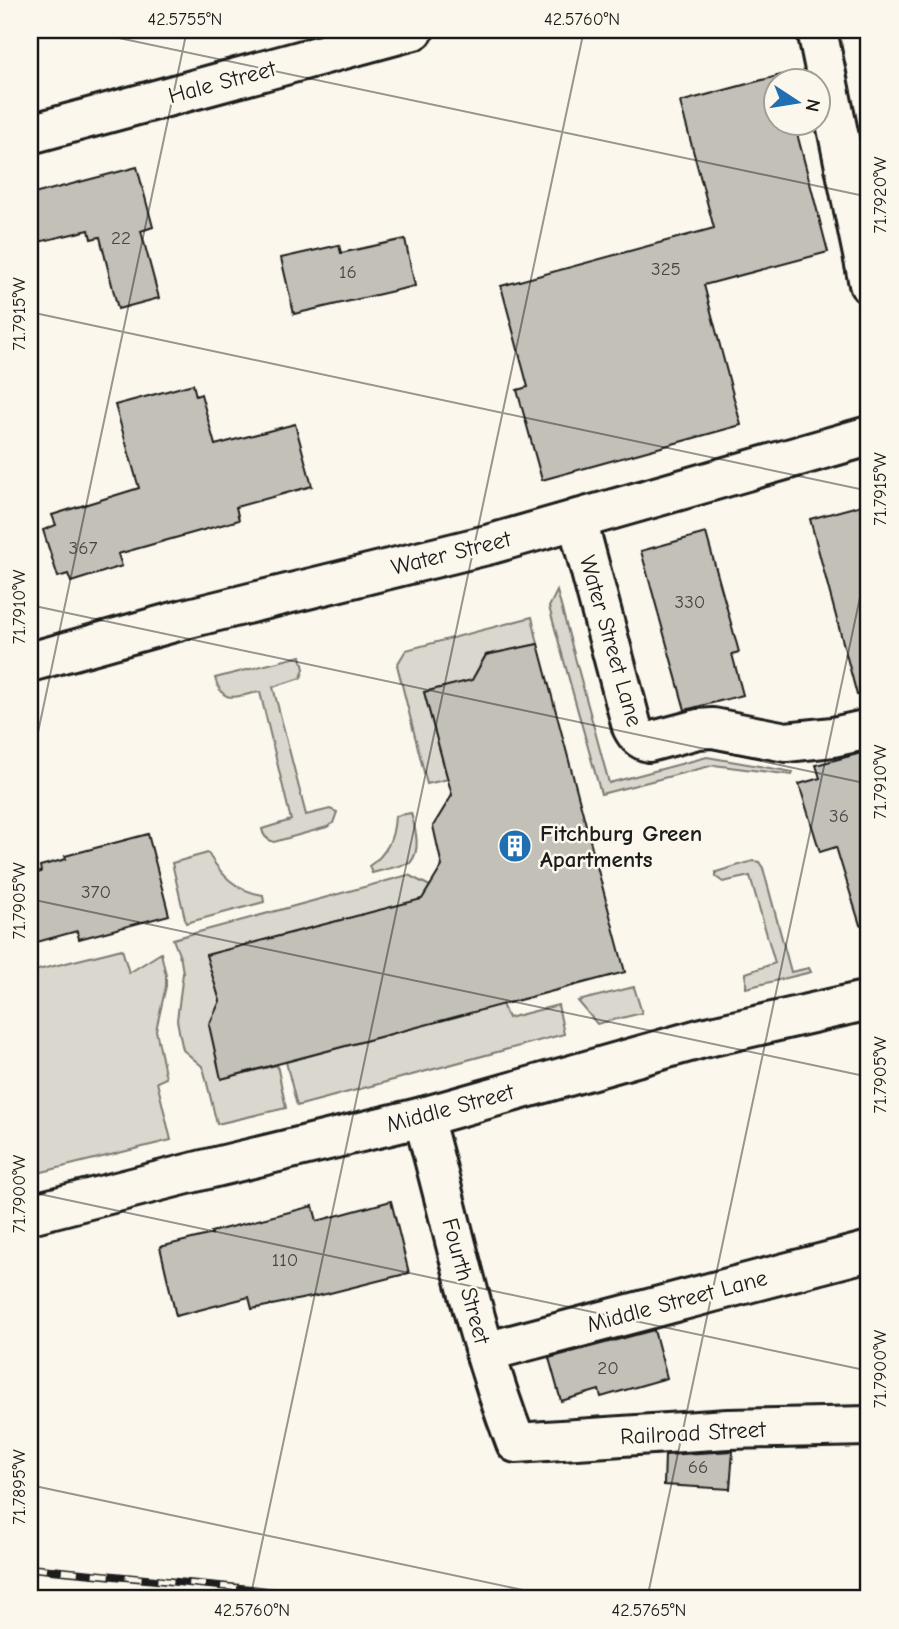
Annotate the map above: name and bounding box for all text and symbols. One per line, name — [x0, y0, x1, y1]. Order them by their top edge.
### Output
text: 42.5755°N — [148, 9, 222, 30]
text: 42.5760°N — [544, 9, 620, 30]
street label: Hale Street — [165, 54, 280, 109]
north arrow — [762, 66, 832, 136]
text: N — [801, 97, 825, 114]
text: 71.7920°W — [870, 156, 891, 233]
house number: 22 — [111, 227, 131, 249]
house number: 325 — [651, 258, 681, 280]
house number: 16 — [339, 261, 357, 283]
text: 71.7915°W — [9, 277, 30, 351]
text: 71.7915°W — [870, 452, 891, 526]
street label: Water Street — [389, 525, 515, 581]
house number: 367 — [69, 537, 97, 559]
street label: Water Street Lane — [574, 552, 648, 730]
text: 71.7910°W — [9, 569, 30, 644]
house number: 330 — [675, 591, 705, 613]
text: 71.7910°W — [870, 744, 891, 819]
house number: 36 — [829, 805, 849, 827]
place label: Fitchburg Green Apartments — [540, 820, 702, 873]
building icon: Fitchburg Green Apartments — [496, 827, 534, 865]
text: 71.7905°W — [9, 862, 30, 940]
house number: 370 — [81, 881, 111, 903]
text: 71.7905°W — [870, 1036, 891, 1114]
street label: Middle Street — [383, 1078, 518, 1138]
text: 71.7900°W — [9, 1154, 30, 1233]
street label: Fourth Street — [436, 1215, 496, 1348]
house number: 110 — [272, 1249, 298, 1271]
street label: Middle Street Lane — [584, 1264, 770, 1338]
text: 71.7900°W — [870, 1329, 891, 1408]
house number: 20 — [597, 1357, 619, 1379]
street label: Railroad Street — [619, 1416, 768, 1450]
text: 71.7895°W — [9, 1449, 30, 1525]
house number: 66 — [688, 1456, 708, 1478]
text: 42.5760°N — [214, 1600, 290, 1621]
text: 42.5765°N — [612, 1600, 686, 1621]

